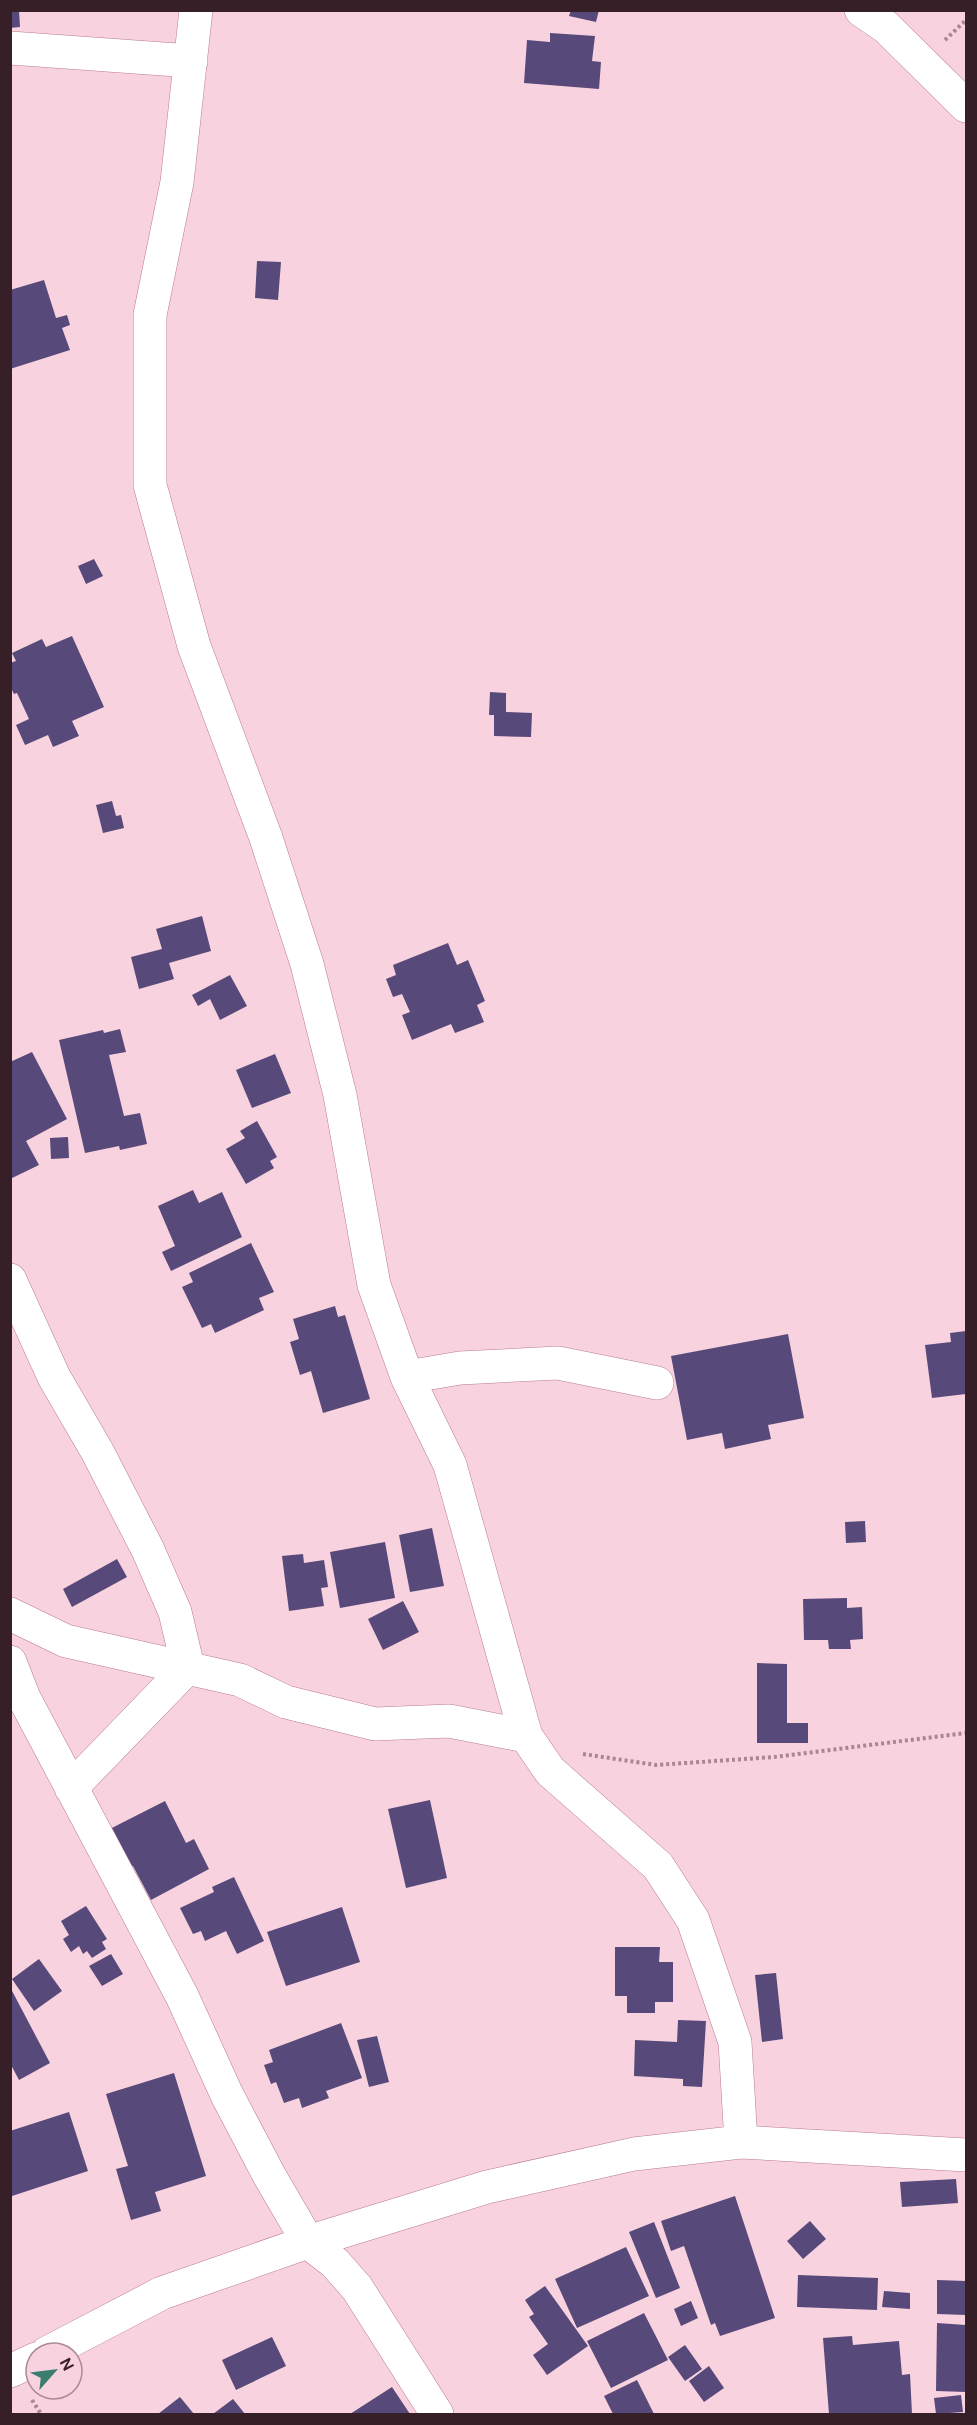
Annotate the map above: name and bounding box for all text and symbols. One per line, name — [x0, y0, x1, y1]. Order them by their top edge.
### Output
north arrow — [24, 2341, 84, 2401]
text: N — [55, 2354, 79, 2374]

